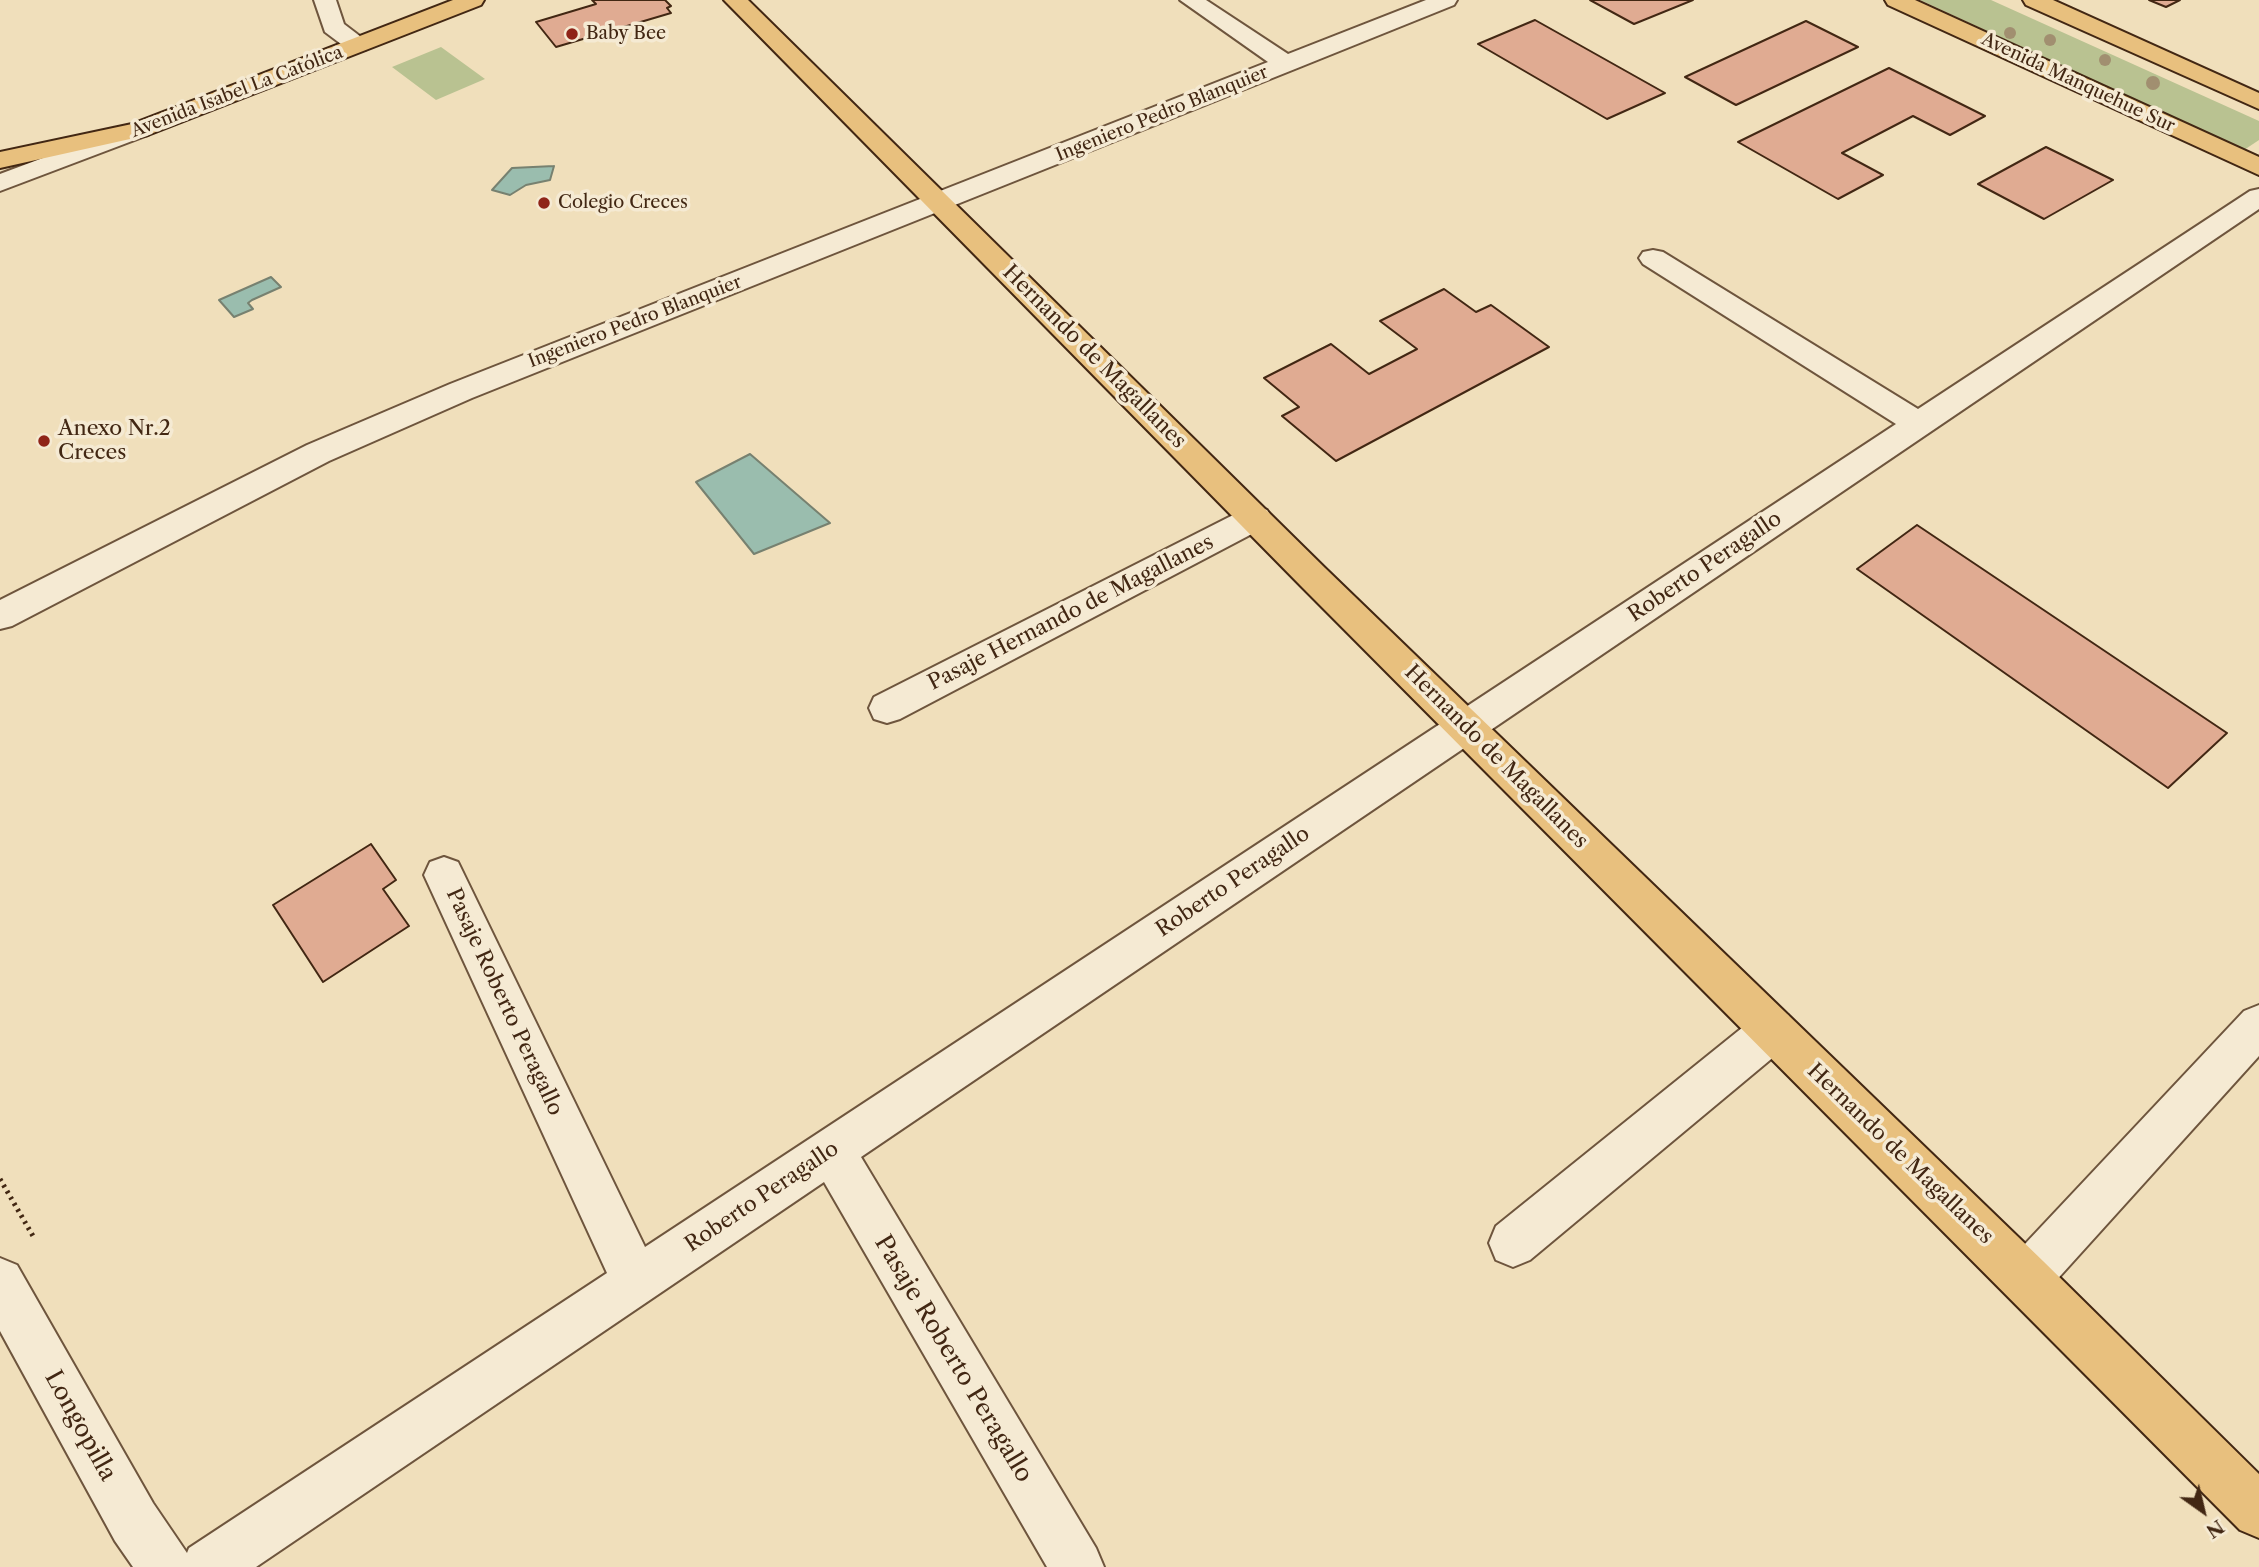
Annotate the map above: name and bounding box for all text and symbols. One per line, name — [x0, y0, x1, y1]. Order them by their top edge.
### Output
place label: Baby Bee — [586, 23, 666, 45]
marker: Baby Bee — [564, 26, 580, 42]
street label: Avenida Manquehue Sur — [1978, 29, 2178, 137]
street label: Avenida Isabel La Católica — [128, 42, 346, 142]
street label: Ingeniero Pedro Blanquier — [1053, 61, 1271, 167]
place label: Colegio Creces — [558, 192, 688, 214]
marker: Colegio Creces — [536, 195, 552, 211]
street label: Hernando de Magallanes — [997, 260, 1191, 454]
street label: Ingeniero Pedro Blanquier — [525, 271, 745, 373]
place label: Anexo Nr.2 Creces — [58, 416, 171, 466]
marker: Anexo Nr.2 Creces — [36, 433, 52, 449]
street label: Roberto Peragallo — [1624, 506, 1786, 628]
street label: Pasaje Hernando de Magallanes — [924, 530, 1218, 696]
street label: Hernando de Magallanes — [1399, 660, 1593, 854]
street label: Roberto Peragallo — [1152, 821, 1314, 943]
street label: Pasaje Roberto Peragallo — [440, 884, 568, 1120]
street label: Hernando de Magallanes — [1802, 1059, 1998, 1249]
street label: Roberto Peragallo — [681, 1136, 843, 1258]
street label: Pasaje Roberto Peragallo — [868, 1230, 1038, 1488]
street label: Longopilla — [38, 1366, 122, 1486]
north arrow — [2168, 1476, 2238, 1546]
text: N — [2202, 1515, 2228, 1543]

